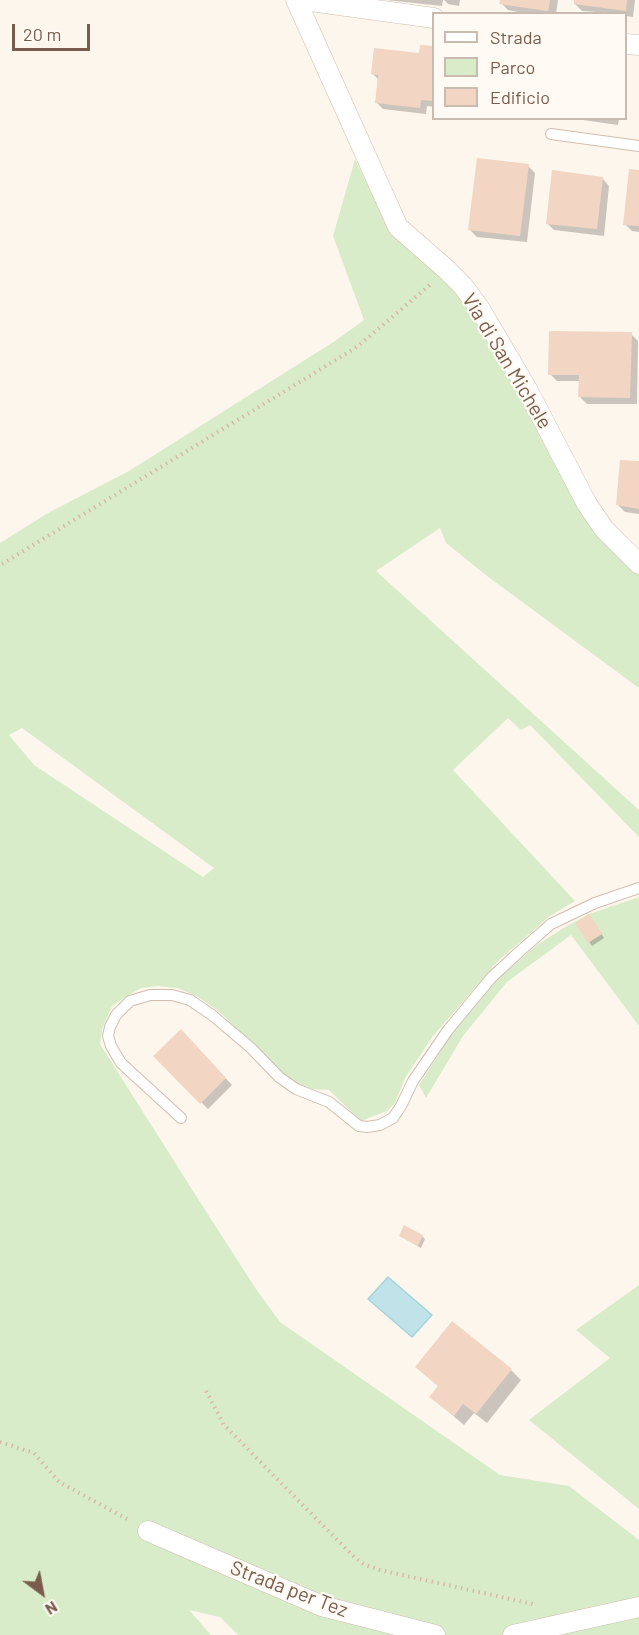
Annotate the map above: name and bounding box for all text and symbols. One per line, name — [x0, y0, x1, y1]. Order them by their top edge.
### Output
scale bar — [15, 12, 93, 50]
legend — [432, 12, 627, 120]
text: 20 m — [23, 23, 61, 45]
text: Strada — [490, 26, 542, 48]
text: Parco — [490, 56, 535, 78]
text: Edificio — [490, 86, 550, 108]
street label: Via di San Michele — [457, 289, 557, 433]
street label: Strada per Tez — [227, 1556, 351, 1622]
north arrow — [12, 1563, 72, 1623]
text: N — [42, 1598, 61, 1620]

